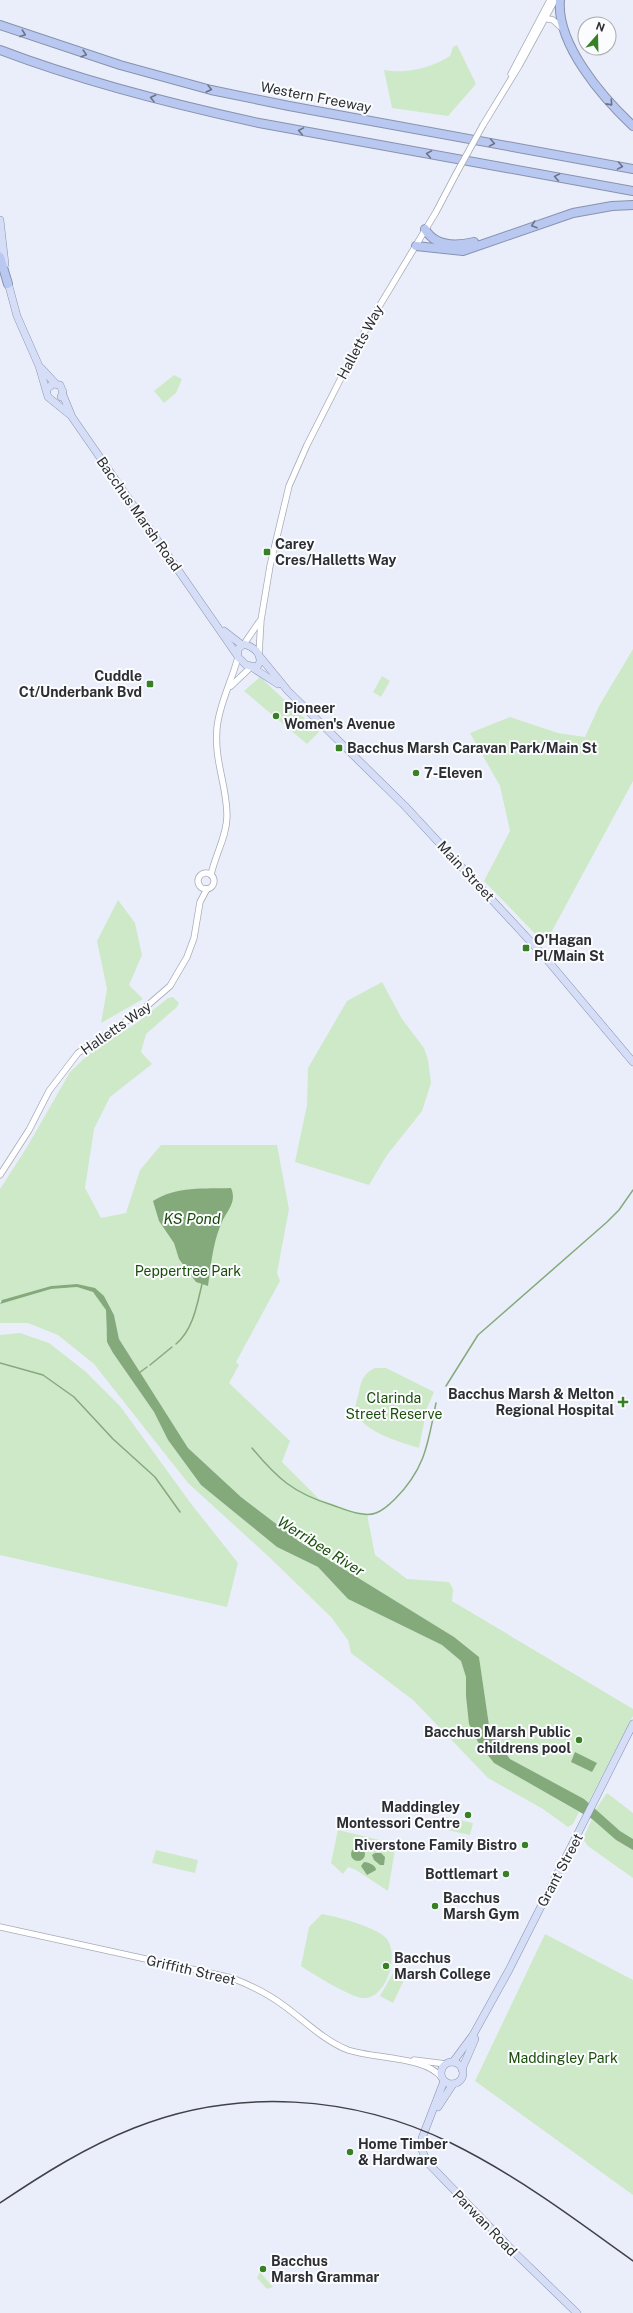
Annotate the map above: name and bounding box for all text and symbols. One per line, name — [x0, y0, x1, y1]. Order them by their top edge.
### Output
north arrow — [577, 16, 617, 56]
text: N — [594, 19, 607, 34]
one-way arrow — [20, 29, 27, 37]
one-way arrow — [80, 49, 87, 58]
street label: Western Freeway — [259, 78, 373, 116]
one-way arrow — [205, 84, 212, 93]
one-way arrow — [149, 95, 156, 103]
one-way arrow — [606, 98, 613, 106]
one-way arrow — [298, 127, 304, 136]
one-way arrow — [489, 138, 495, 147]
one-way arrow — [426, 150, 432, 159]
one-way arrow — [617, 162, 623, 170]
one-way arrow — [554, 173, 560, 181]
one-way arrow — [530, 221, 537, 229]
street label: Halletts Way — [334, 302, 387, 382]
street label: Bacchus Marsh Road — [93, 454, 185, 574]
place label: Carey Cres/Halletts Way — [275, 536, 397, 568]
marker: Carey Cres/Halletts Way — [262, 547, 272, 557]
place label: Cuddle Ct/Underbank Bvd — [19, 668, 142, 700]
marker: Cuddle Ct/Underbank Bvd — [145, 679, 155, 689]
place label: Pioneer Women's Avenue — [284, 700, 395, 732]
marker: Pioneer Women's Avenue — [271, 711, 281, 721]
place label: Bacchus Marsh Caravan Park/Main St — [347, 740, 597, 756]
marker: Bacchus Marsh Caravan Park/Main St — [334, 743, 344, 753]
place label: 7-Eleven — [424, 765, 483, 781]
marker: 7-Eleven — [411, 768, 421, 778]
street label: Main Street — [434, 838, 498, 904]
place label: O'Hagan Pl/Main St — [534, 932, 605, 964]
marker: O'Hagan Pl/Main St — [521, 943, 531, 953]
street label: Halletts Way — [78, 998, 155, 1058]
water label: KS Pond — [163, 1210, 221, 1227]
park label: Peppertree Park — [135, 1263, 241, 1279]
place label: Bacchus Marsh & Melton Regional Hospital — [448, 1386, 614, 1418]
park label: Clarinda Street Reserve — [346, 1390, 443, 1422]
marker: Bacchus Marsh & Melton Regional Hospital — [617, 1396, 629, 1408]
water label: Werribee River — [275, 1513, 368, 1580]
place label: Bacchus Marsh Public childrens pool — [424, 1724, 571, 1756]
marker: Bacchus Marsh Public childrens pool — [574, 1735, 584, 1745]
place label: Maddingley Montessori Centre — [336, 1799, 460, 1831]
marker: Maddingley Montessori Centre — [463, 1810, 473, 1820]
street label: Grant Street — [534, 1831, 586, 1909]
place label: Riverstone Family Bistro — [354, 1837, 517, 1853]
marker: Riverstone Family Bistro — [520, 1840, 530, 1850]
place label: Bottlemart — [425, 1866, 498, 1882]
marker: Bottlemart — [501, 1869, 511, 1879]
place label: Bacchus Marsh Gym — [443, 1890, 519, 1922]
marker: Bacchus Marsh Gym — [430, 1901, 440, 1911]
place label: Bacchus Marsh College — [394, 1950, 491, 1982]
street label: Griffith Street — [145, 1952, 237, 1988]
marker: Bacchus Marsh College — [381, 1961, 391, 1971]
park label: Maddingley Park — [508, 2050, 618, 2066]
place label: Home Timber & Hardware — [358, 2136, 448, 2168]
marker: Home Timber & Hardware — [345, 2147, 355, 2157]
street label: Parwan Road — [450, 2187, 520, 2259]
place label: Bacchus Marsh Grammar — [271, 2253, 379, 2285]
marker: Bacchus Marsh Grammar — [258, 2264, 268, 2274]

